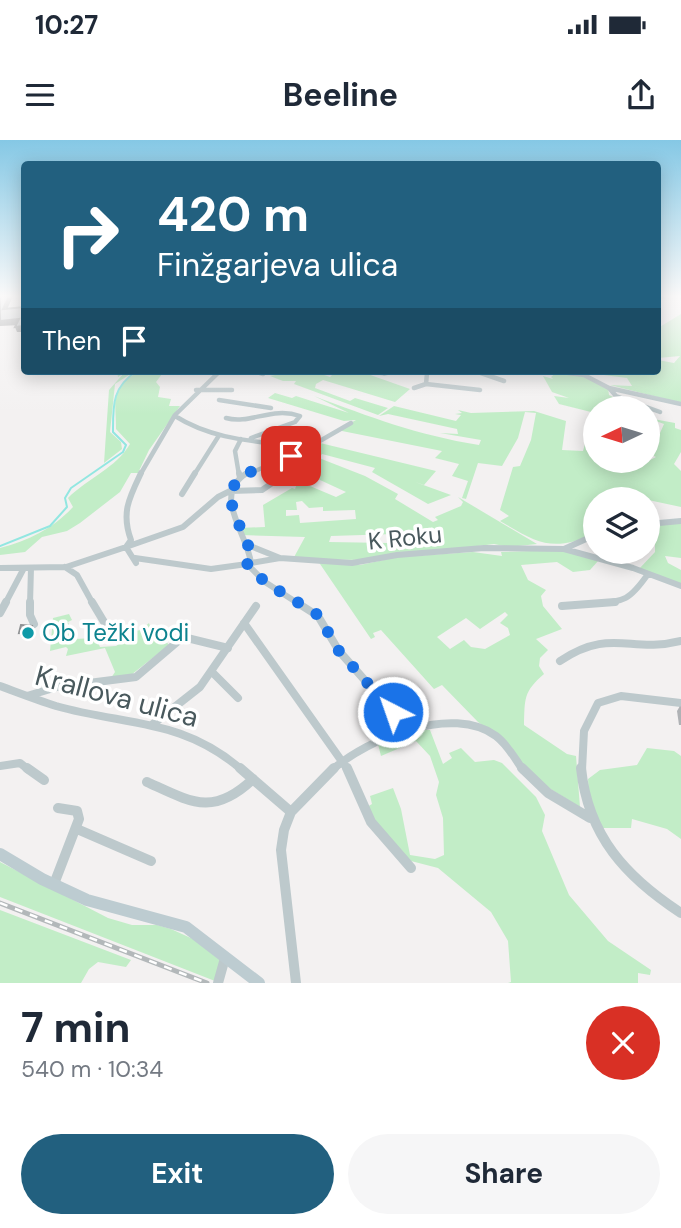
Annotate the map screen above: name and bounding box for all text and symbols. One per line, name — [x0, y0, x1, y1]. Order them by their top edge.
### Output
text: 10:27 — [35, 8, 98, 42]
text: Beeline — [283, 74, 398, 116]
icon: menu — [21, 76, 59, 114]
icon: share — [622, 76, 660, 114]
text: 420 m — [157, 182, 309, 246]
icon: right — [42, 189, 133, 280]
text: Finžgarjeva ulica — [157, 244, 398, 286]
icon: arrive — [115, 322, 153, 360]
text: Then — [42, 324, 101, 358]
north arrow — [583, 396, 660, 472]
map controls — [583, 396, 660, 564]
pin — [261, 426, 321, 486]
icon: arrive — [272, 437, 310, 475]
button: layers — [583, 487, 660, 564]
street label: K Roku — [367, 518, 443, 557]
place label: Ob Težki vodi — [42, 617, 189, 648]
marker: Ob Težki vodi — [20, 625, 36, 641]
street label: Krallova ulica — [31, 657, 202, 736]
position arrow — [356, 675, 430, 749]
text: 7 min — [21, 1000, 130, 1055]
button: close — [586, 1006, 660, 1080]
text: 540 m · 10:34 — [21, 1054, 163, 1084]
button: Exit — [21, 1134, 334, 1214]
button: Share — [348, 1134, 660, 1214]

